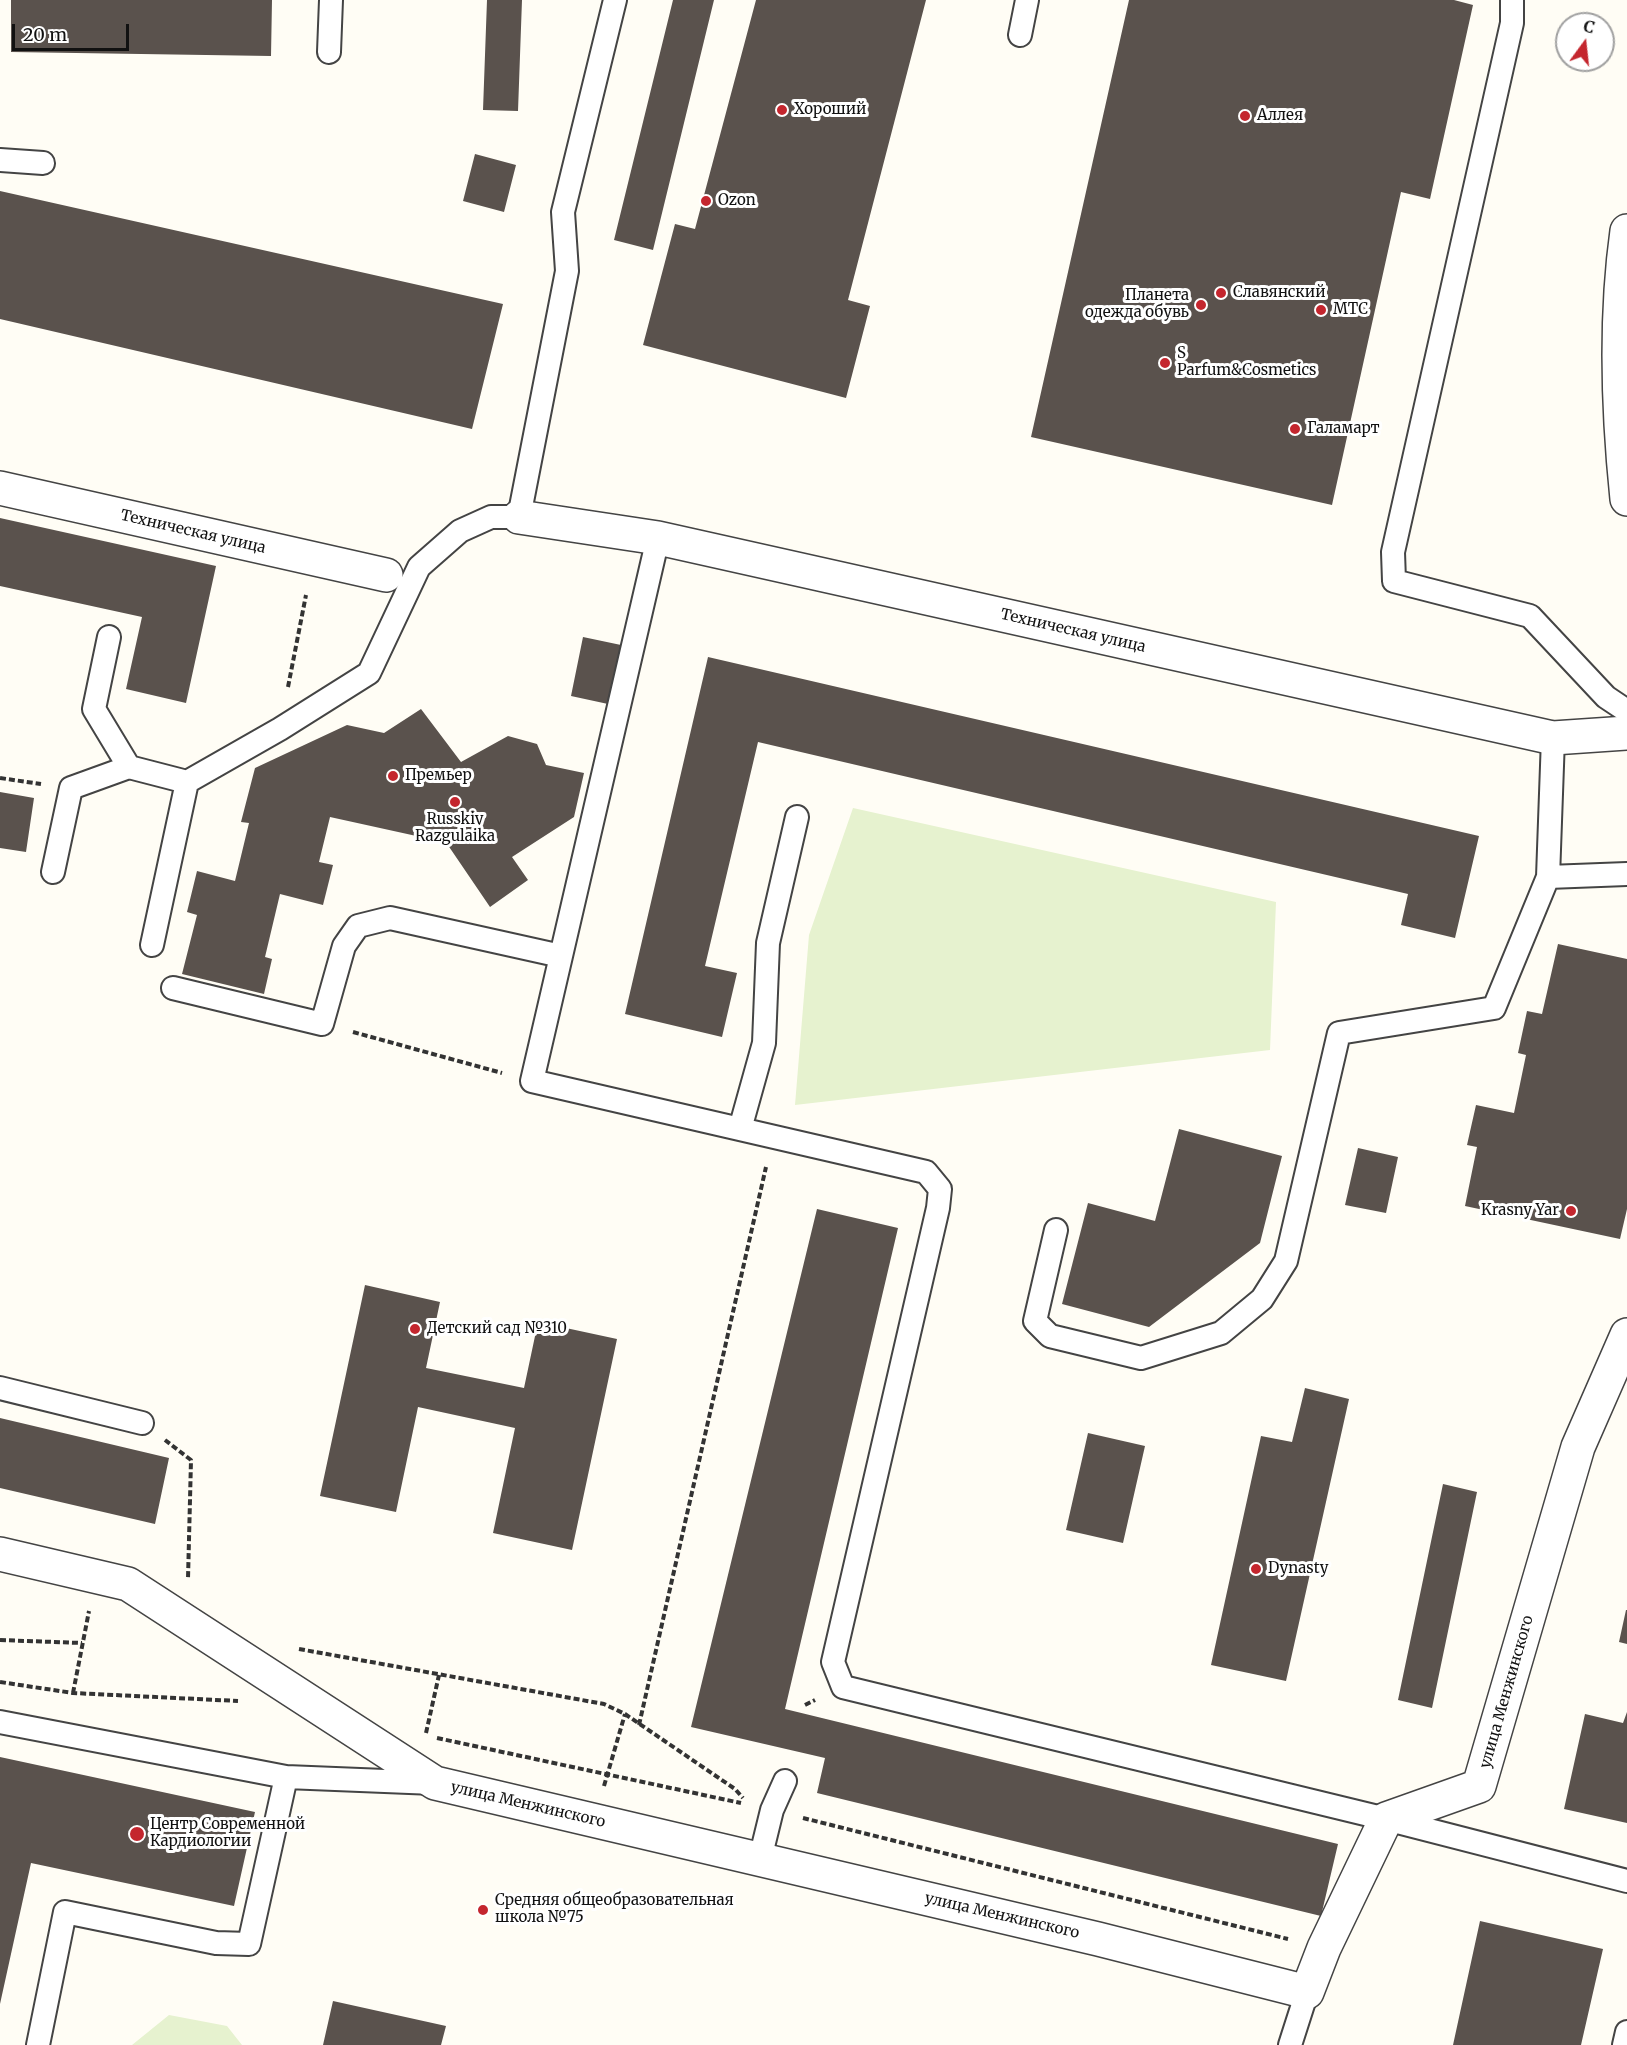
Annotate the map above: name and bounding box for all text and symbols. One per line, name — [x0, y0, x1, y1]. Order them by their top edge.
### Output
scale bar — [15, 12, 132, 50]
north arrow — [1555, 12, 1615, 72]
text: С — [1581, 16, 1597, 38]
text: 20 m — [23, 23, 67, 46]
place label: Хороший — [794, 101, 866, 119]
marker: Хороший — [775, 103, 789, 117]
place label: Аллея — [1257, 107, 1303, 125]
marker: Аллея — [1238, 109, 1252, 123]
place label: Ozon — [718, 192, 756, 210]
marker: Ozon — [699, 194, 713, 208]
place label: Славянский — [1233, 284, 1326, 302]
marker: Славянский — [1214, 286, 1228, 300]
place label: Планета одежда обувь — [1085, 287, 1189, 322]
marker: Планета одежда обувь — [1194, 298, 1208, 312]
place label: МТС — [1333, 301, 1368, 319]
marker: МТС — [1314, 303, 1328, 317]
place label: S Parfum&Cosmetics — [1177, 345, 1316, 380]
marker: S Parfum&Cosmetics — [1158, 356, 1172, 370]
place label: Галамарт — [1307, 420, 1380, 438]
marker: Галамарт — [1288, 422, 1302, 436]
street label: Техническая улица — [119, 507, 267, 557]
street label: Техническая улица — [999, 606, 1147, 656]
place label: Премьер — [405, 767, 472, 785]
marker: Премьер — [386, 769, 400, 783]
marker: Russkiy Razgulaika — [448, 795, 462, 809]
place label: Russkiy Razgulaika — [415, 811, 495, 846]
place label: Krasny Yar — [1481, 1202, 1559, 1220]
marker: Krasny Yar — [1564, 1204, 1578, 1218]
place label: Детский сад №310 — [427, 1320, 567, 1338]
marker: Детский сад №310 — [408, 1322, 422, 1336]
place label: Dynasty — [1268, 1560, 1328, 1578]
marker: Dynasty — [1249, 1562, 1263, 1576]
street label: улица Менжинского — [1477, 1613, 1537, 1771]
street label: улица Менжинского — [449, 1778, 607, 1832]
place label: Центр Современной Кардиологии — [150, 1816, 305, 1851]
marker: Центр Современной Кардиологии — [128, 1825, 146, 1843]
street label: улица Менжинского — [923, 1889, 1081, 1943]
place label: Средняя общеобразовательная школа №75 — [495, 1892, 734, 1927]
marker: Средняя общеобразовательная школа №75 — [476, 1903, 490, 1917]

